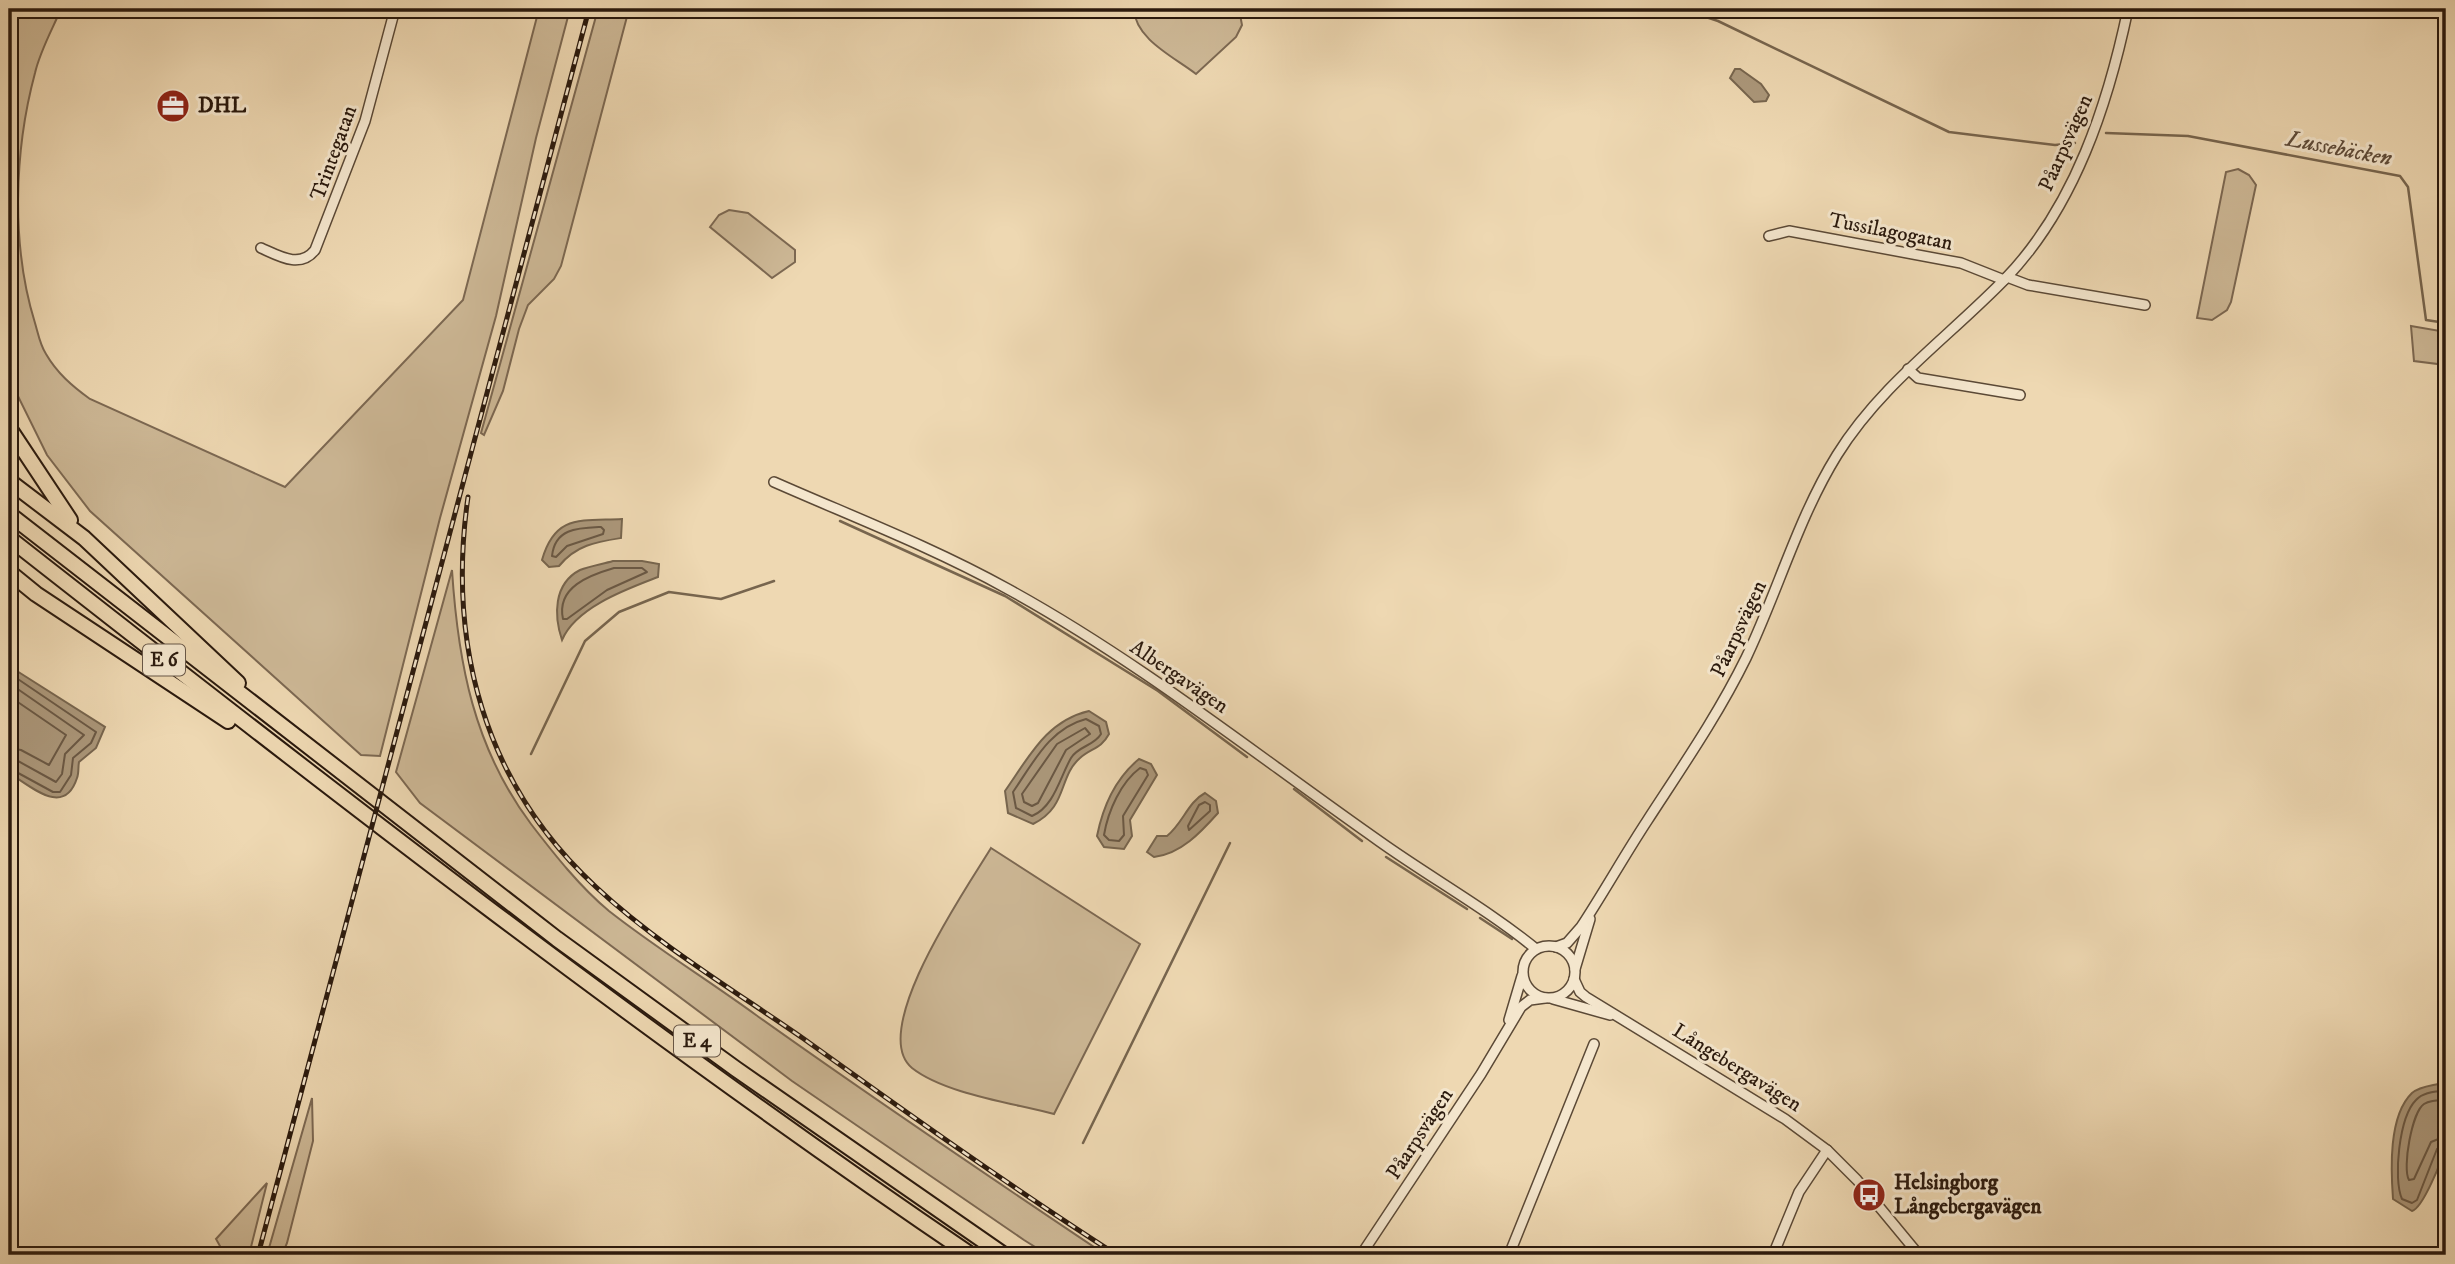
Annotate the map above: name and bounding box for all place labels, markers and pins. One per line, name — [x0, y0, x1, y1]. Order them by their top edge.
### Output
office icon: DHL — [154, 87, 192, 125]
place label: DHL — [198, 93, 247, 119]
place label: Helsingborg Långebergavägen — [1894, 1170, 2042, 1220]
bus stop icon: Helsingborg Långebergavägen — [1850, 1176, 1888, 1214]

